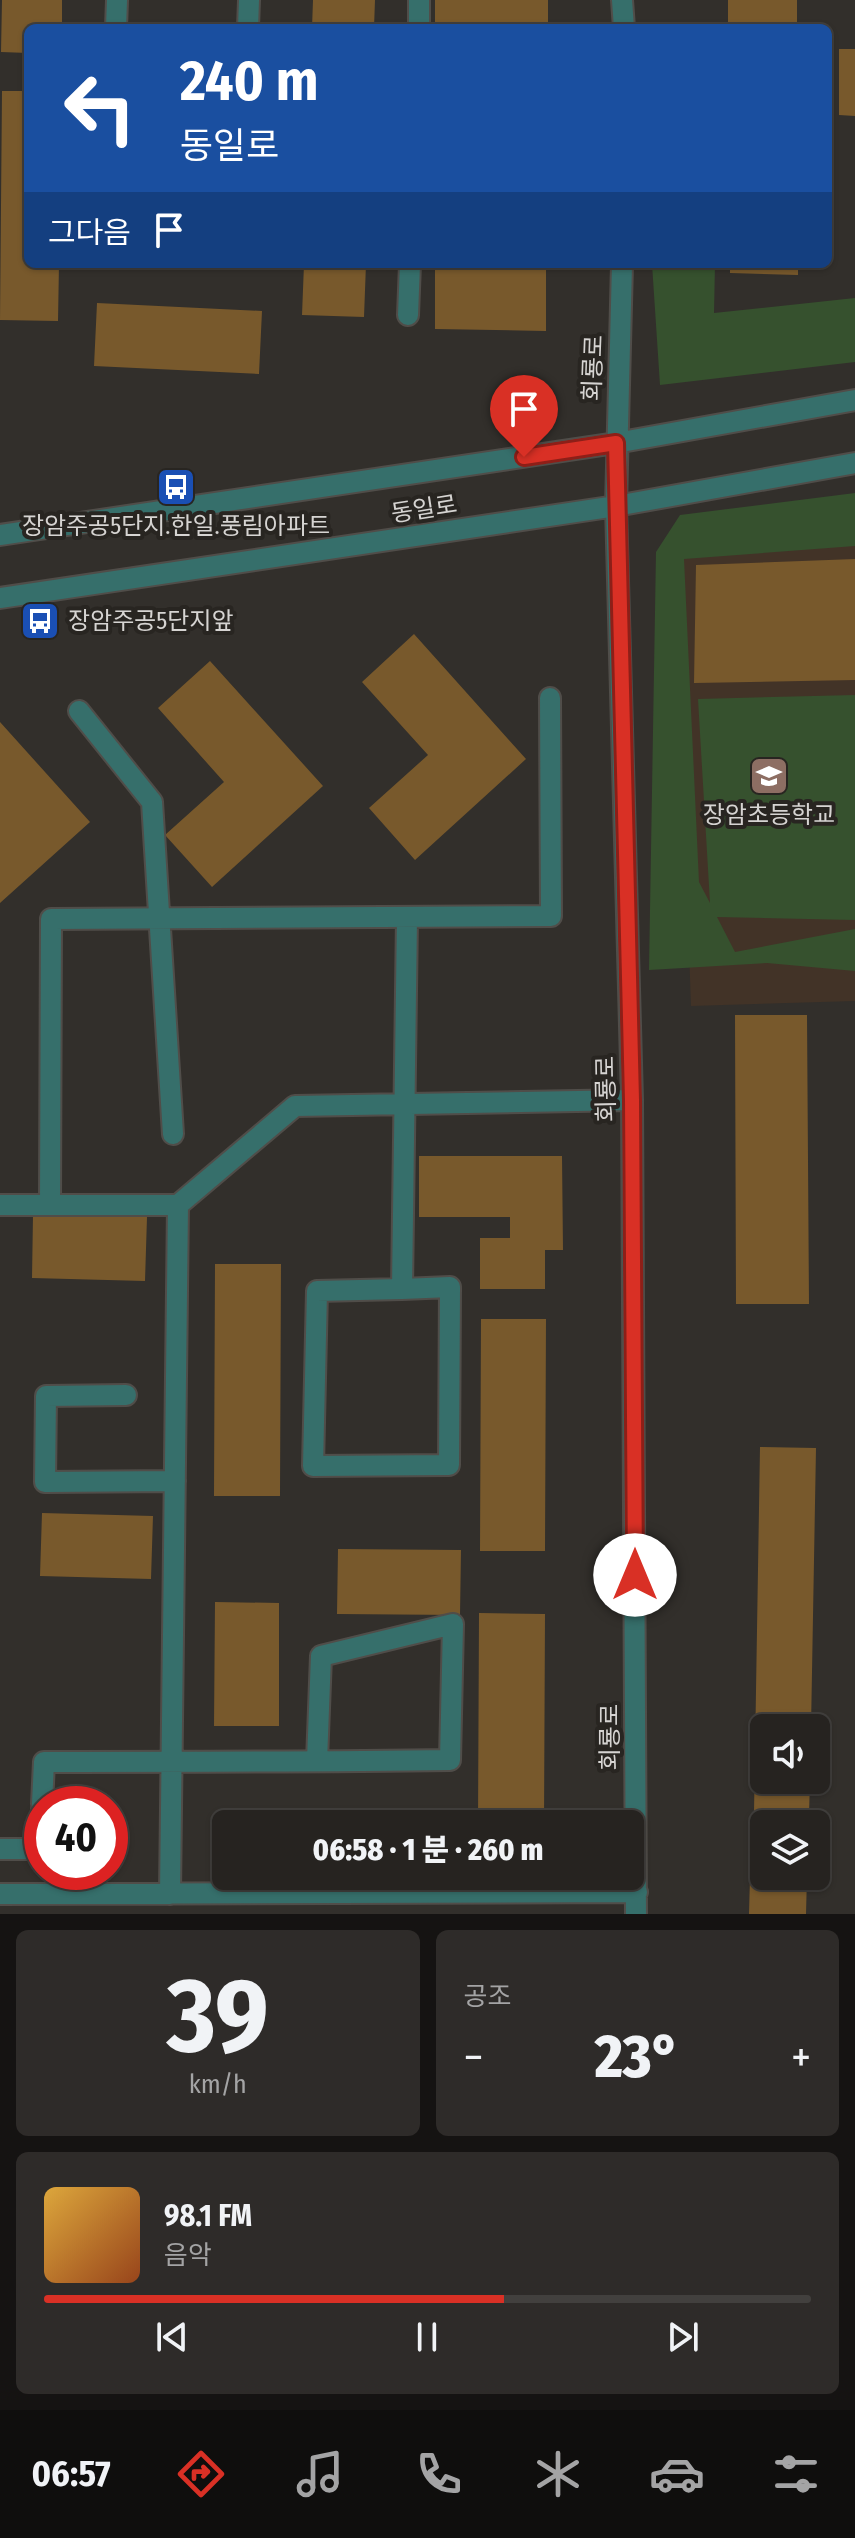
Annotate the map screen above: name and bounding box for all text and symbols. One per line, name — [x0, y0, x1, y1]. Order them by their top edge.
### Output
text: 240 m — [180, 48, 319, 115]
icon: left — [48, 56, 152, 160]
text: 동일로 — [180, 124, 279, 168]
icon: arrive — [147, 208, 191, 252]
text: 그다음 — [48, 215, 131, 251]
street label: 회룡로 — [578, 334, 608, 402]
pin — [490, 375, 558, 457]
icon: arrive — [502, 387, 546, 431]
bus stop icon: 장암주공5단지.한일.풍림아파트 — [155, 466, 197, 508]
street label: 동일로 — [389, 490, 459, 528]
place label: 장암주공5단지.한일.풍림아파트 — [22, 512, 330, 540]
bus stop icon: 장암주공5단지앞 — [19, 600, 61, 642]
place label: 장암주공5단지앞 — [68, 607, 234, 635]
school or university icon: 장암초등학교 — [748, 755, 790, 797]
place label: 장암초등학교 — [703, 801, 835, 829]
street label: 회룡로 — [591, 1056, 621, 1122]
position arrow — [593, 1533, 677, 1617]
street label: 회룡로 — [596, 1704, 624, 1770]
map controls — [750, 1714, 830, 1890]
button: sound — [750, 1714, 830, 1794]
speed limit sign: 40 — [24, 1786, 128, 1890]
button: layers — [750, 1810, 830, 1890]
text: 06:58 · 1 분 · 260 m — [313, 1832, 543, 1868]
text: 39 — [167, 1954, 269, 2079]
text: 공조 — [464, 1981, 511, 2012]
text: 23° — [595, 2021, 680, 2093]
text: − — [464, 2031, 483, 2084]
text: + — [791, 2031, 811, 2084]
text: km/h — [189, 2069, 247, 2100]
text: 98.1 FM — [164, 2198, 252, 2234]
text: 음악 — [164, 2240, 212, 2271]
icon: previous — [150, 2315, 194, 2359]
icon: pause — [405, 2315, 449, 2359]
icon: next — [661, 2315, 705, 2359]
icon: directions — [173, 2446, 229, 2502]
icon: music — [292, 2446, 348, 2502]
icon: phone — [411, 2446, 467, 2502]
icon: climate — [530, 2446, 586, 2502]
icon: car — [649, 2446, 705, 2502]
icon: filters — [768, 2446, 824, 2502]
text: 06:57 — [31, 2452, 111, 2496]

